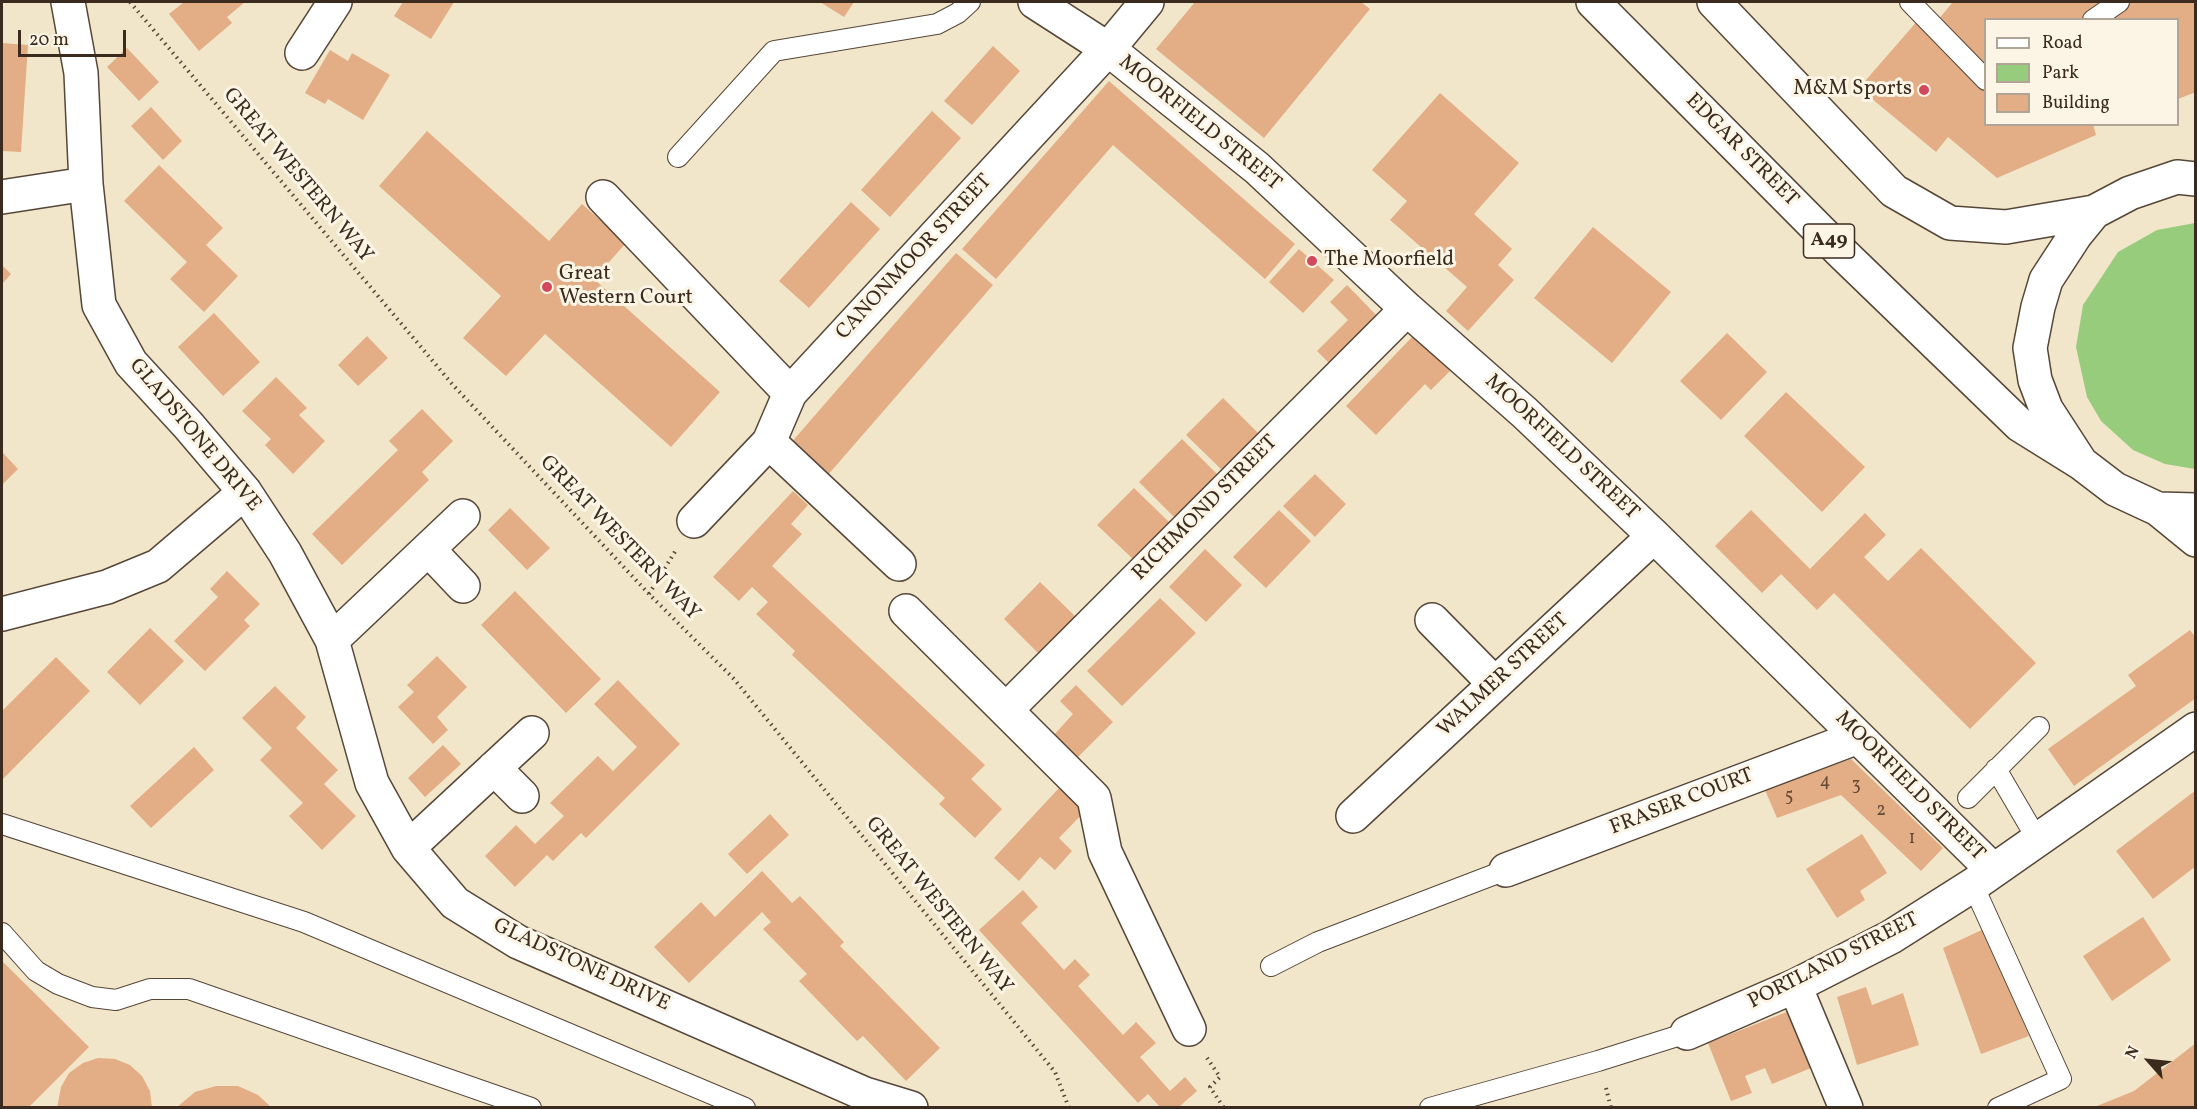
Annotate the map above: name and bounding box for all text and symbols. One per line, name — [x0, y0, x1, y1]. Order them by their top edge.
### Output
scale bar — [21, 18, 129, 56]
legend — [1984, 18, 2179, 126]
text: 20 m — [29, 28, 69, 53]
text: Road — [2042, 31, 2083, 56]
street label: MOORFIELD STREET — [1113, 51, 1285, 197]
text: Park — [2042, 61, 2079, 86]
place label: M&M Sports — [1793, 77, 1912, 103]
marker: M&M Sports — [1917, 83, 1931, 97]
street label: GREAT WESTERN WAY — [217, 84, 377, 268]
street label: EDGAR STREET — [1679, 89, 1803, 213]
text: Building — [2042, 91, 2110, 116]
street label: CANONMOOR STREET — [832, 170, 998, 346]
road number: A49 — [1804, 224, 1854, 258]
place label: The Moorfield — [1324, 248, 1454, 274]
marker: The Moorfield — [1305, 254, 1319, 268]
place label: Great Western Court — [559, 262, 693, 312]
marker: Great Western Court — [540, 280, 554, 294]
street label: GLADSTONE DRIVE — [123, 354, 265, 518]
street label: MOORFIELD STREET — [1479, 370, 1643, 526]
street label: RICHMOND STREET — [1128, 431, 1284, 587]
street label: GREAT WESTERN WAY — [533, 451, 705, 627]
street label: WALMER STREET — [1433, 609, 1575, 743]
street label: MOORFIELD STREET — [1829, 707, 1989, 867]
street label: FRASER COURT — [1607, 764, 1757, 842]
house number: 4 — [1820, 772, 1830, 794]
house number: 3 — [1851, 776, 1861, 798]
house number: 5 — [1785, 787, 1793, 809]
house number: 2 — [1876, 801, 1886, 823]
street label: GREAT WESTERN WAY — [859, 813, 1017, 999]
house number: 1 — [1909, 829, 1915, 851]
street label: PORTLAND STREET — [1745, 908, 1923, 1016]
street label: GLADSTONE DRIVE — [489, 914, 673, 1018]
north arrow — [2119, 1031, 2179, 1091]
text: N — [2121, 1043, 2145, 1063]

